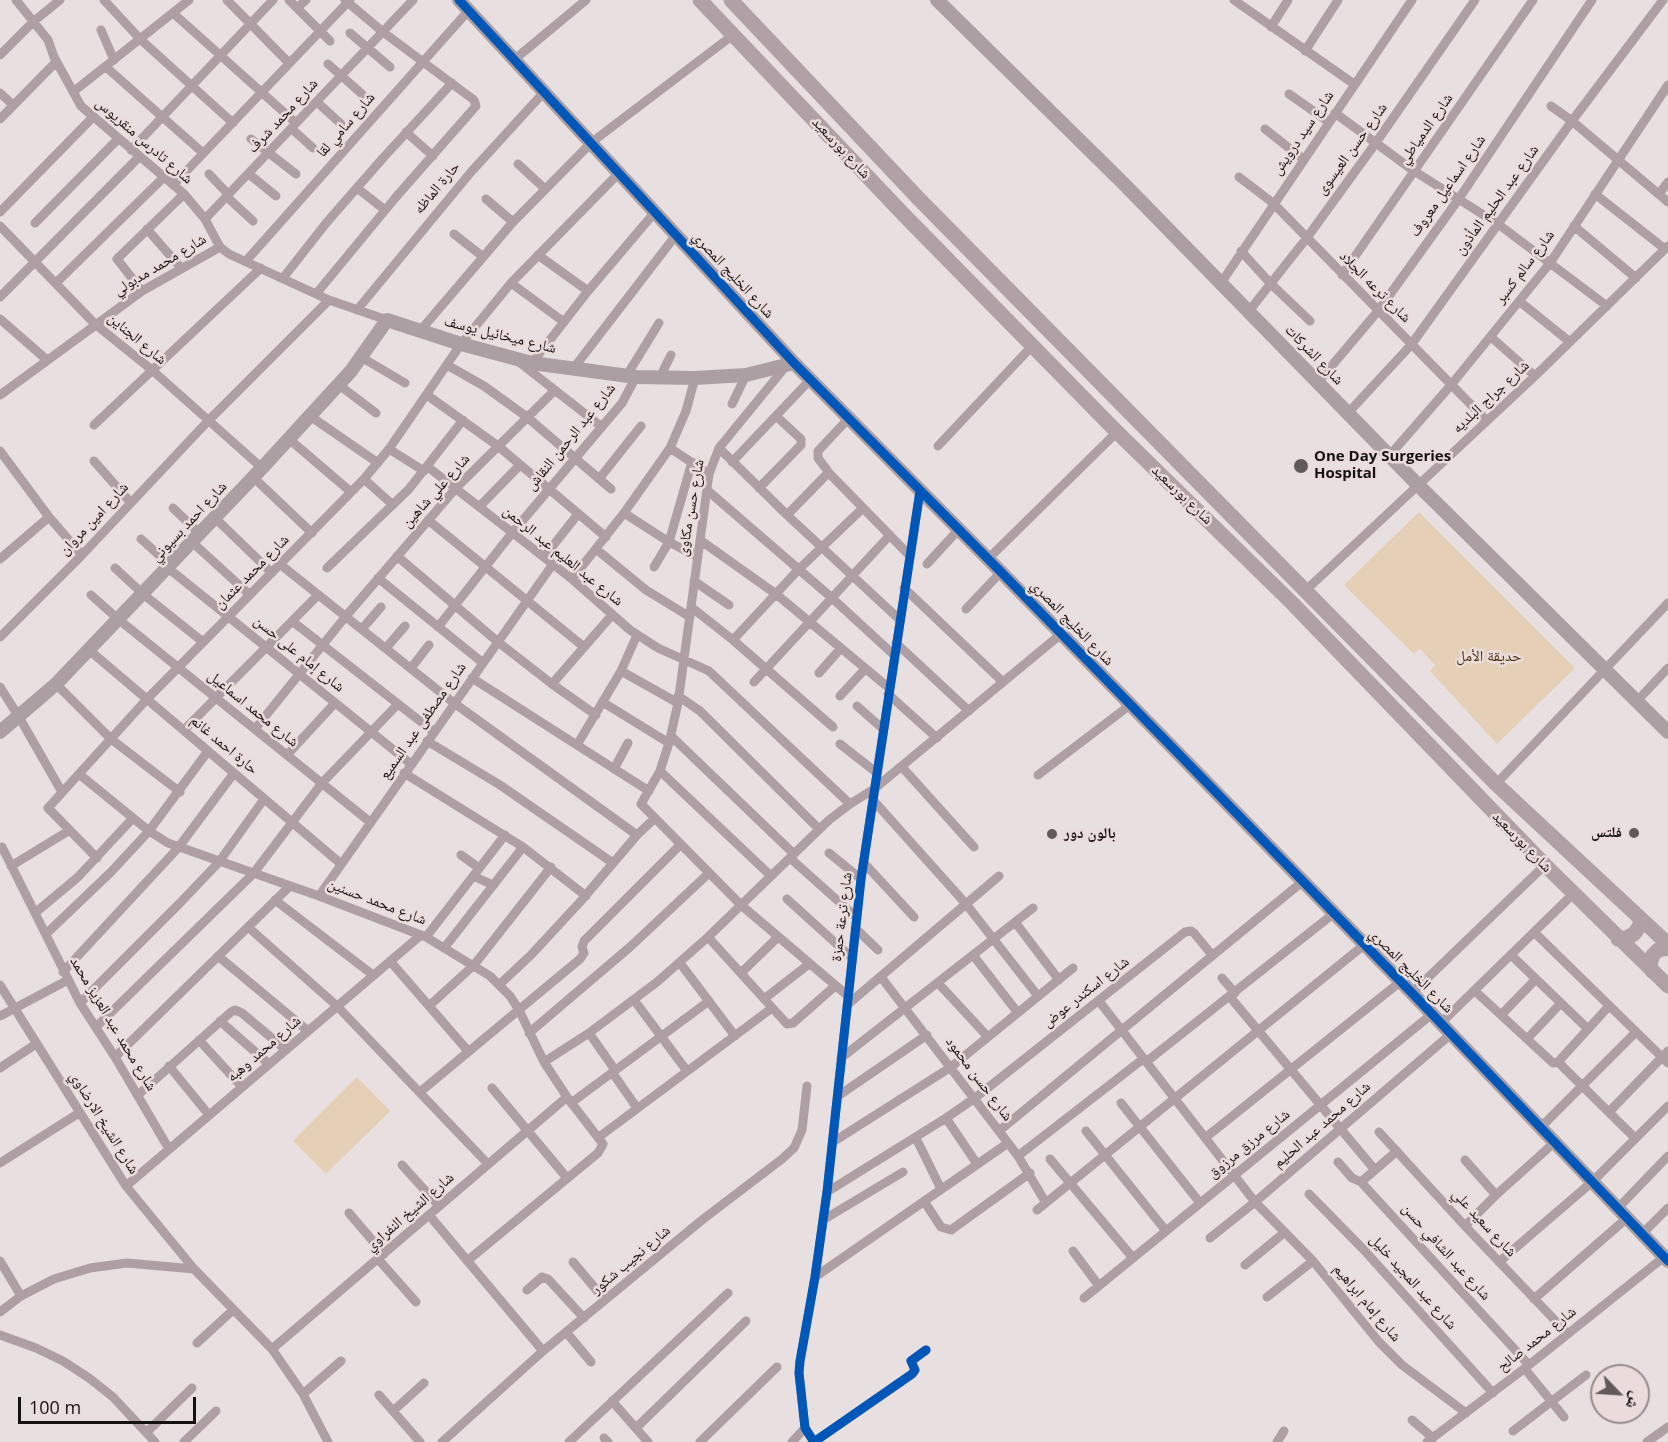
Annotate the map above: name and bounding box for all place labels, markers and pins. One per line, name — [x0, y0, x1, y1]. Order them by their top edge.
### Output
place label: One Day Surgeries Hospital — [1314, 448, 1451, 483]
marker: One Day Surgeries Hospital — [1292, 457, 1310, 475]
place label: فلتس — [1591, 824, 1622, 842]
place label: بالون دور — [1064, 825, 1116, 843]
marker: فلتس — [1627, 826, 1641, 840]
marker: بالون دور — [1045, 827, 1059, 841]

